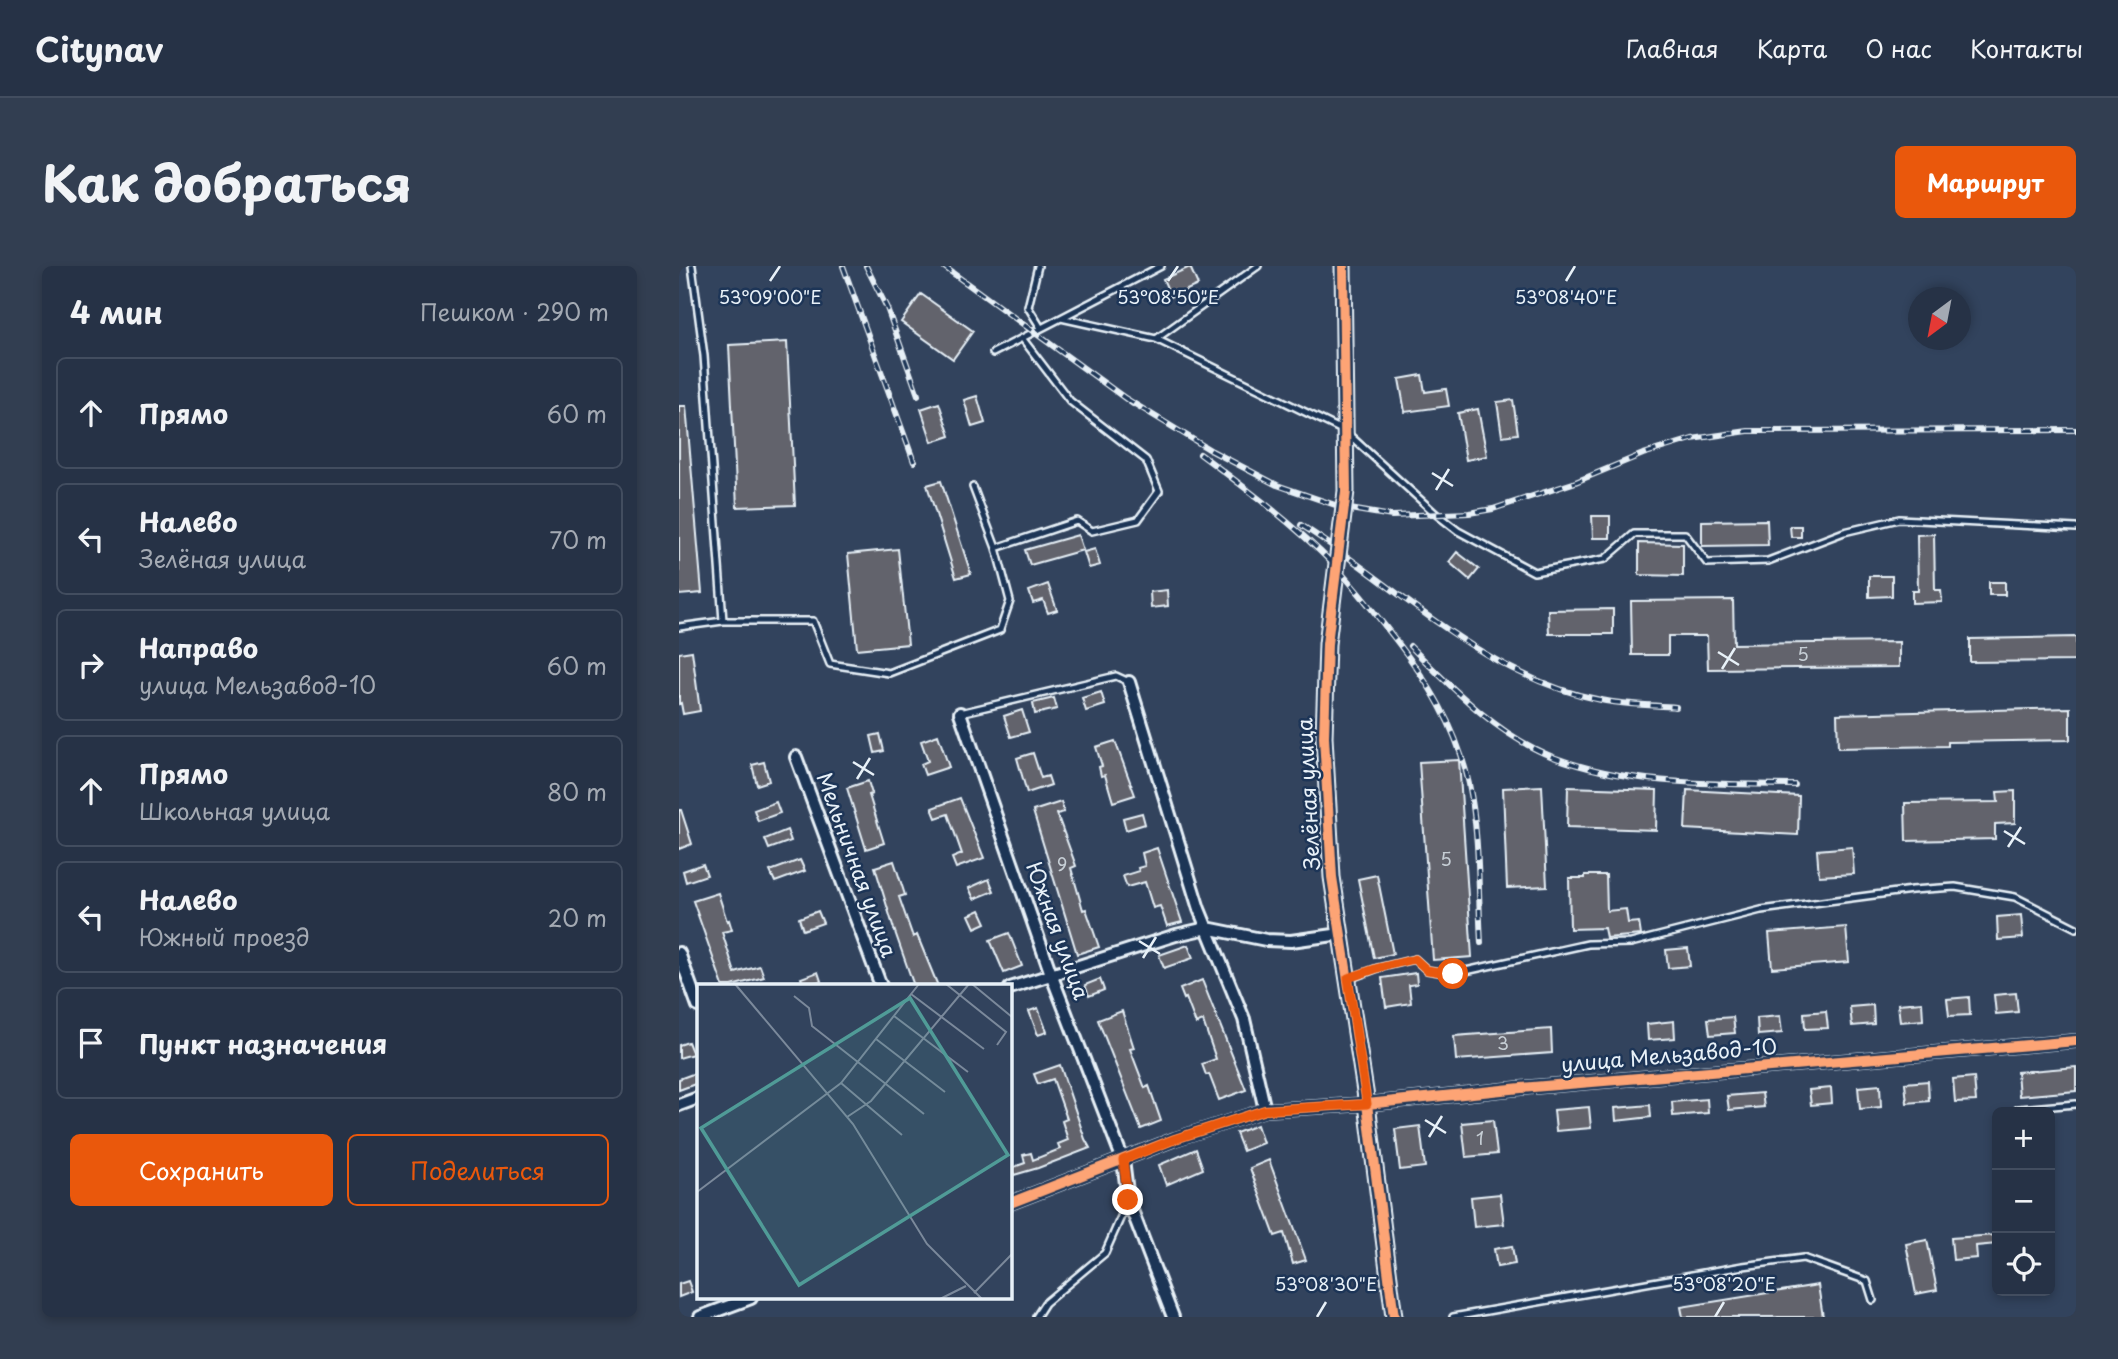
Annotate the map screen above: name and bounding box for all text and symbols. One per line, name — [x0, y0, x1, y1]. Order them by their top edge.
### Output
text: Citynav — [35, 23, 163, 73]
text: Главная — [1626, 30, 1719, 66]
text: Карта — [1757, 30, 1827, 66]
text: О нас — [1865, 30, 1932, 66]
text: Контакты — [1970, 30, 2083, 66]
text: Как добраться — [42, 145, 412, 219]
button: Маршрут — [1895, 146, 2076, 218]
text: 53°09'00"E — [719, 283, 822, 310]
text: 53°08'50"E — [1117, 283, 1219, 310]
text: 53°08'40"E — [1515, 283, 1617, 310]
north arrow — [1908, 287, 1971, 350]
text: 4 мин — [70, 289, 163, 334]
text: Пешком · 290 m — [420, 294, 609, 329]
icon: ahead — [72, 394, 110, 432]
text: Прямо — [139, 394, 228, 433]
text: 60 m — [547, 396, 607, 431]
text: Налево — [139, 502, 237, 541]
icon: left — [72, 520, 110, 558]
text: 70 m — [549, 522, 607, 557]
text: Зелёная улица — [139, 541, 306, 576]
text: Направо — [139, 628, 258, 667]
house number: 5 — [1797, 640, 1809, 667]
icon: right — [72, 646, 110, 684]
text: 60 m — [547, 648, 607, 683]
text: улица Мельзавод-10 — [139, 667, 376, 702]
street label: Зелёная улица — [1287, 716, 1327, 871]
text: Прямо — [139, 754, 228, 793]
street label: Мельничная улица — [810, 767, 906, 962]
icon: ahead — [72, 772, 110, 810]
text: 80 m — [547, 774, 607, 809]
text: Школьная улица — [139, 793, 330, 828]
house number: 5 — [1440, 845, 1452, 872]
house number: 9 — [1057, 850, 1067, 877]
street label: Южная улица — [1019, 857, 1099, 1004]
text: Налево — [139, 880, 237, 919]
icon: left — [72, 898, 110, 936]
text: 20 m — [548, 900, 607, 935]
text: Южный проезд — [139, 919, 310, 954]
route start — [1437, 958, 1468, 989]
inset map — [697, 984, 1011, 1300]
icon: arrive — [72, 1024, 110, 1062]
text: Пункт назначения — [139, 1024, 387, 1063]
house number: 3 — [1497, 1029, 1509, 1056]
street label: улица Мельзавод-10 — [1560, 1029, 1778, 1079]
map controls — [1992, 1107, 2055, 1296]
button: + — [1992, 1107, 2055, 1170]
house number: 1 — [1476, 1124, 1484, 1151]
button: Сохранить — [70, 1134, 333, 1206]
button: Поделиться — [347, 1134, 609, 1206]
button: − — [1992, 1170, 2055, 1233]
route end — [1112, 1184, 1143, 1215]
button: locate — [1992, 1233, 2055, 1296]
text: 53°08'30"E — [1275, 1270, 1377, 1297]
text: 53°08'20"E — [1672, 1270, 1776, 1297]

